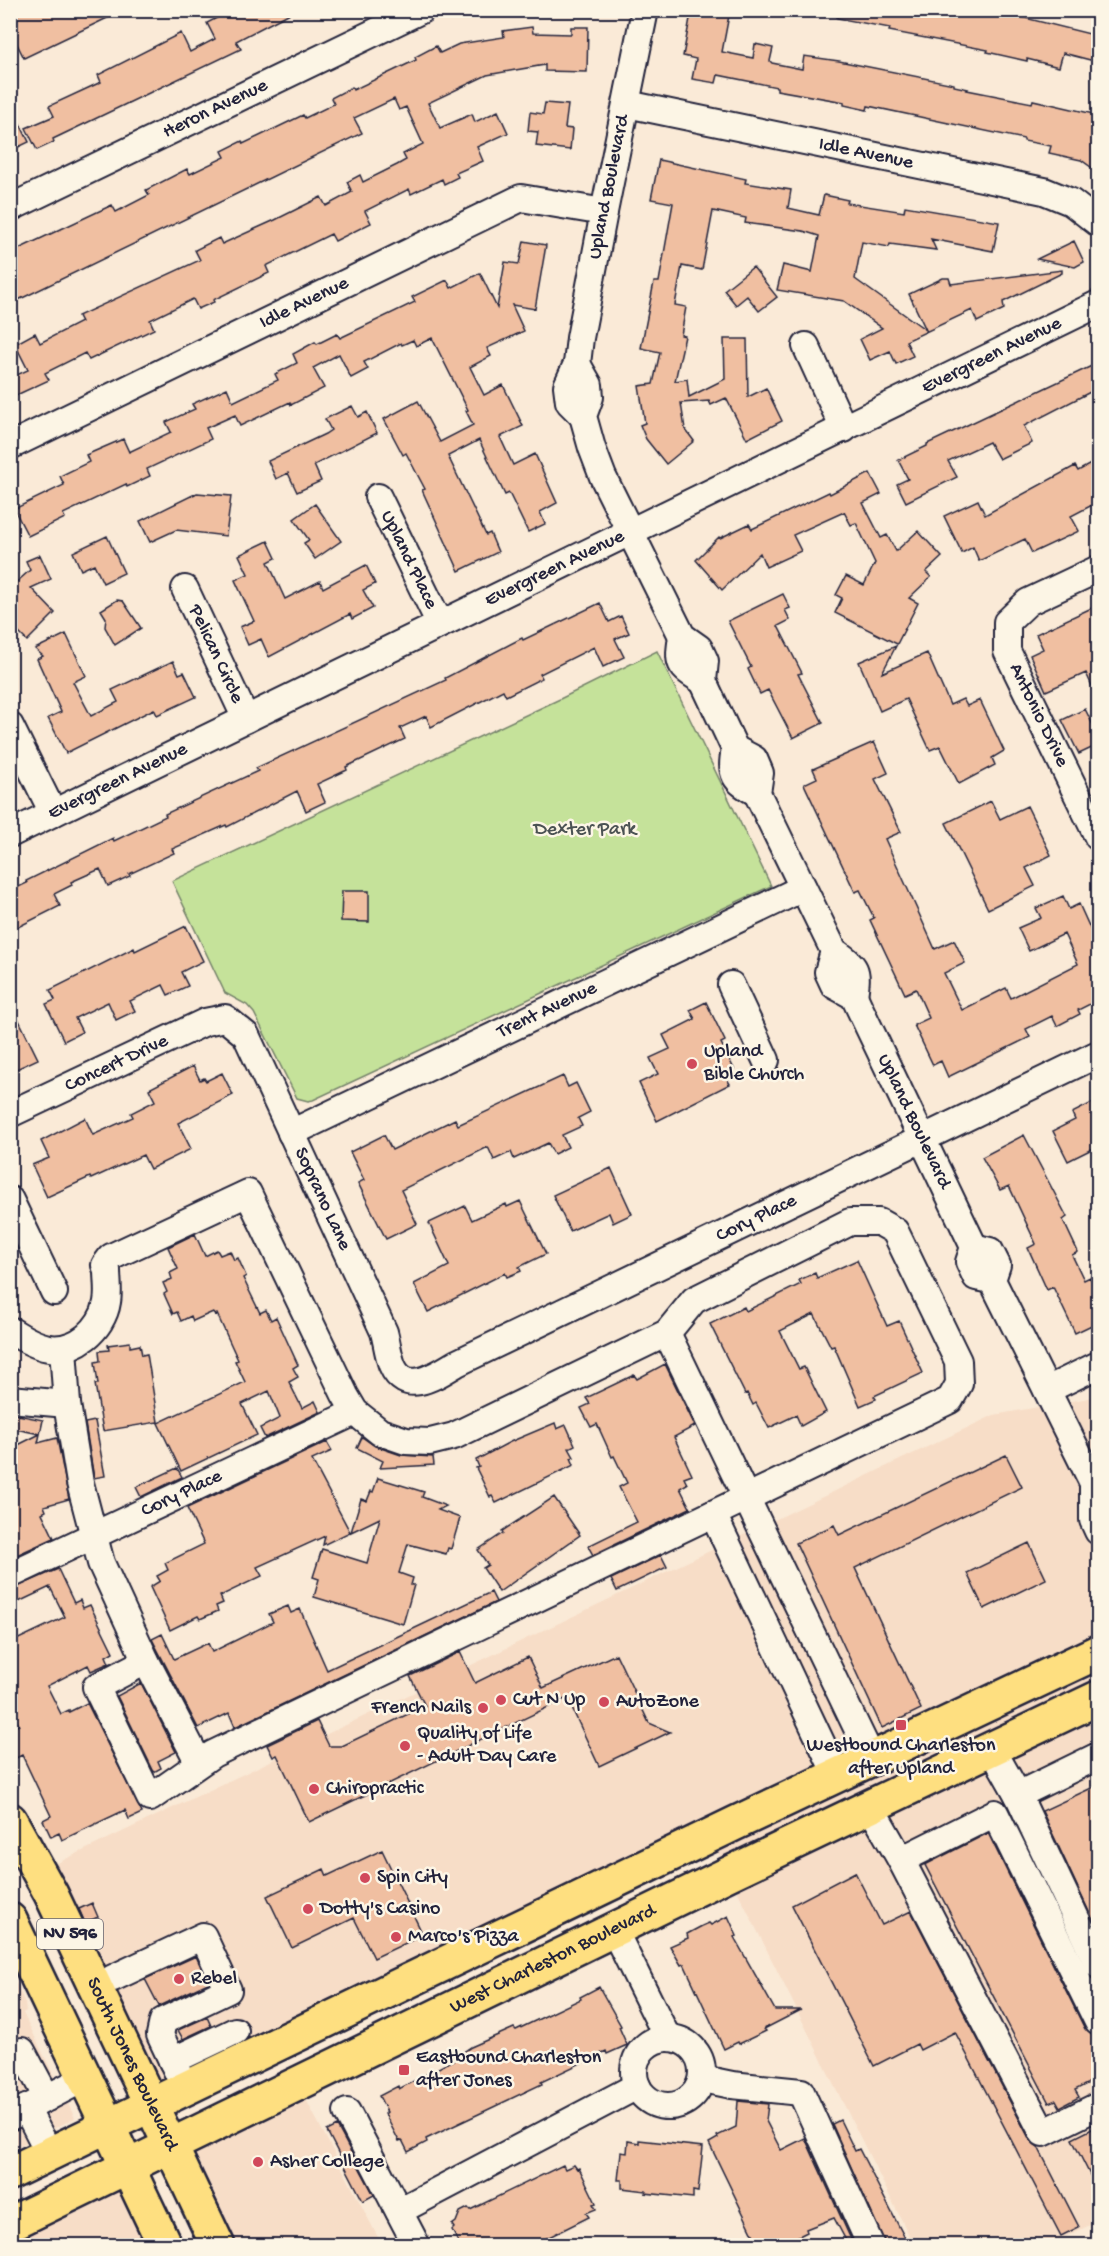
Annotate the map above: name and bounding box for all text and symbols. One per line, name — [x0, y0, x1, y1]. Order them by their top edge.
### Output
street label: Heron Avenue — [159, 74, 272, 144]
street label: Upland Boulevard — [584, 111, 635, 261]
street label: Idle Avenue — [816, 133, 916, 175]
street label: Idle Avenue — [256, 272, 353, 335]
street label: Evergreen Avenue — [918, 312, 1066, 399]
street label: Upland Place — [375, 507, 443, 613]
street label: Evergreen Avenue — [481, 525, 629, 612]
street label: Pelican Circle — [182, 600, 249, 708]
street label: Antonio Drive — [1003, 660, 1074, 772]
street label: Evergreen Avenue — [44, 737, 192, 825]
park label: Dexter Park — [532, 819, 638, 842]
street label: Trent Avenue — [493, 976, 601, 1044]
street label: Concert Drive — [61, 1029, 173, 1098]
place label: Upland Bible Church — [703, 1041, 804, 1087]
street label: Upland Boulevard — [872, 1050, 957, 1195]
marker: Upland Bible Church — [685, 1057, 699, 1071]
street label: Soprano Lane — [289, 1144, 356, 1255]
street label: Cory Place — [713, 1189, 801, 1248]
street label: Cory Place — [138, 1465, 226, 1523]
place label: Cut N Up — [513, 1689, 585, 1712]
place label: AutoZone — [616, 1691, 700, 1714]
marker: Cut N Up — [494, 1693, 508, 1707]
marker: AutoZone — [597, 1695, 611, 1709]
place label: French Nails — [370, 1697, 472, 1720]
marker: French Nails — [476, 1701, 490, 1715]
marker: Westbound Charleston after Upland — [894, 1718, 908, 1732]
place label: Quality of Life - Adult Day Care — [417, 1723, 557, 1769]
place label: Westbound Charleston after Upland — [806, 1735, 996, 1781]
marker: Quality of Life - Adult Day Care — [398, 1739, 412, 1753]
place label: Chiropractic — [326, 1778, 425, 1801]
marker: Chiropractic — [307, 1782, 321, 1796]
place label: Spin City — [377, 1867, 448, 1890]
marker: Spin City — [358, 1871, 372, 1885]
place label: Dotty's Casino — [318, 1898, 440, 1921]
street label: West Charleston Boulevard — [446, 1899, 662, 2019]
marker: Dotty's Casino — [301, 1902, 315, 1916]
road number: NV 596 — [37, 1919, 103, 1949]
place label: Marco's Pizza — [408, 1926, 519, 1949]
marker: Marco's Pizza — [389, 1930, 403, 1944]
place label: Rebel — [191, 1968, 237, 1991]
marker: Rebel — [172, 1972, 186, 1986]
street label: South Jones Boulevard — [81, 1974, 184, 2157]
place label: Eastbound Charleston after Jones — [416, 2047, 602, 2093]
marker: Eastbound Charleston after Jones — [397, 2063, 411, 2077]
place label: Asher College — [270, 2151, 385, 2174]
marker: Asher College — [251, 2155, 265, 2169]

